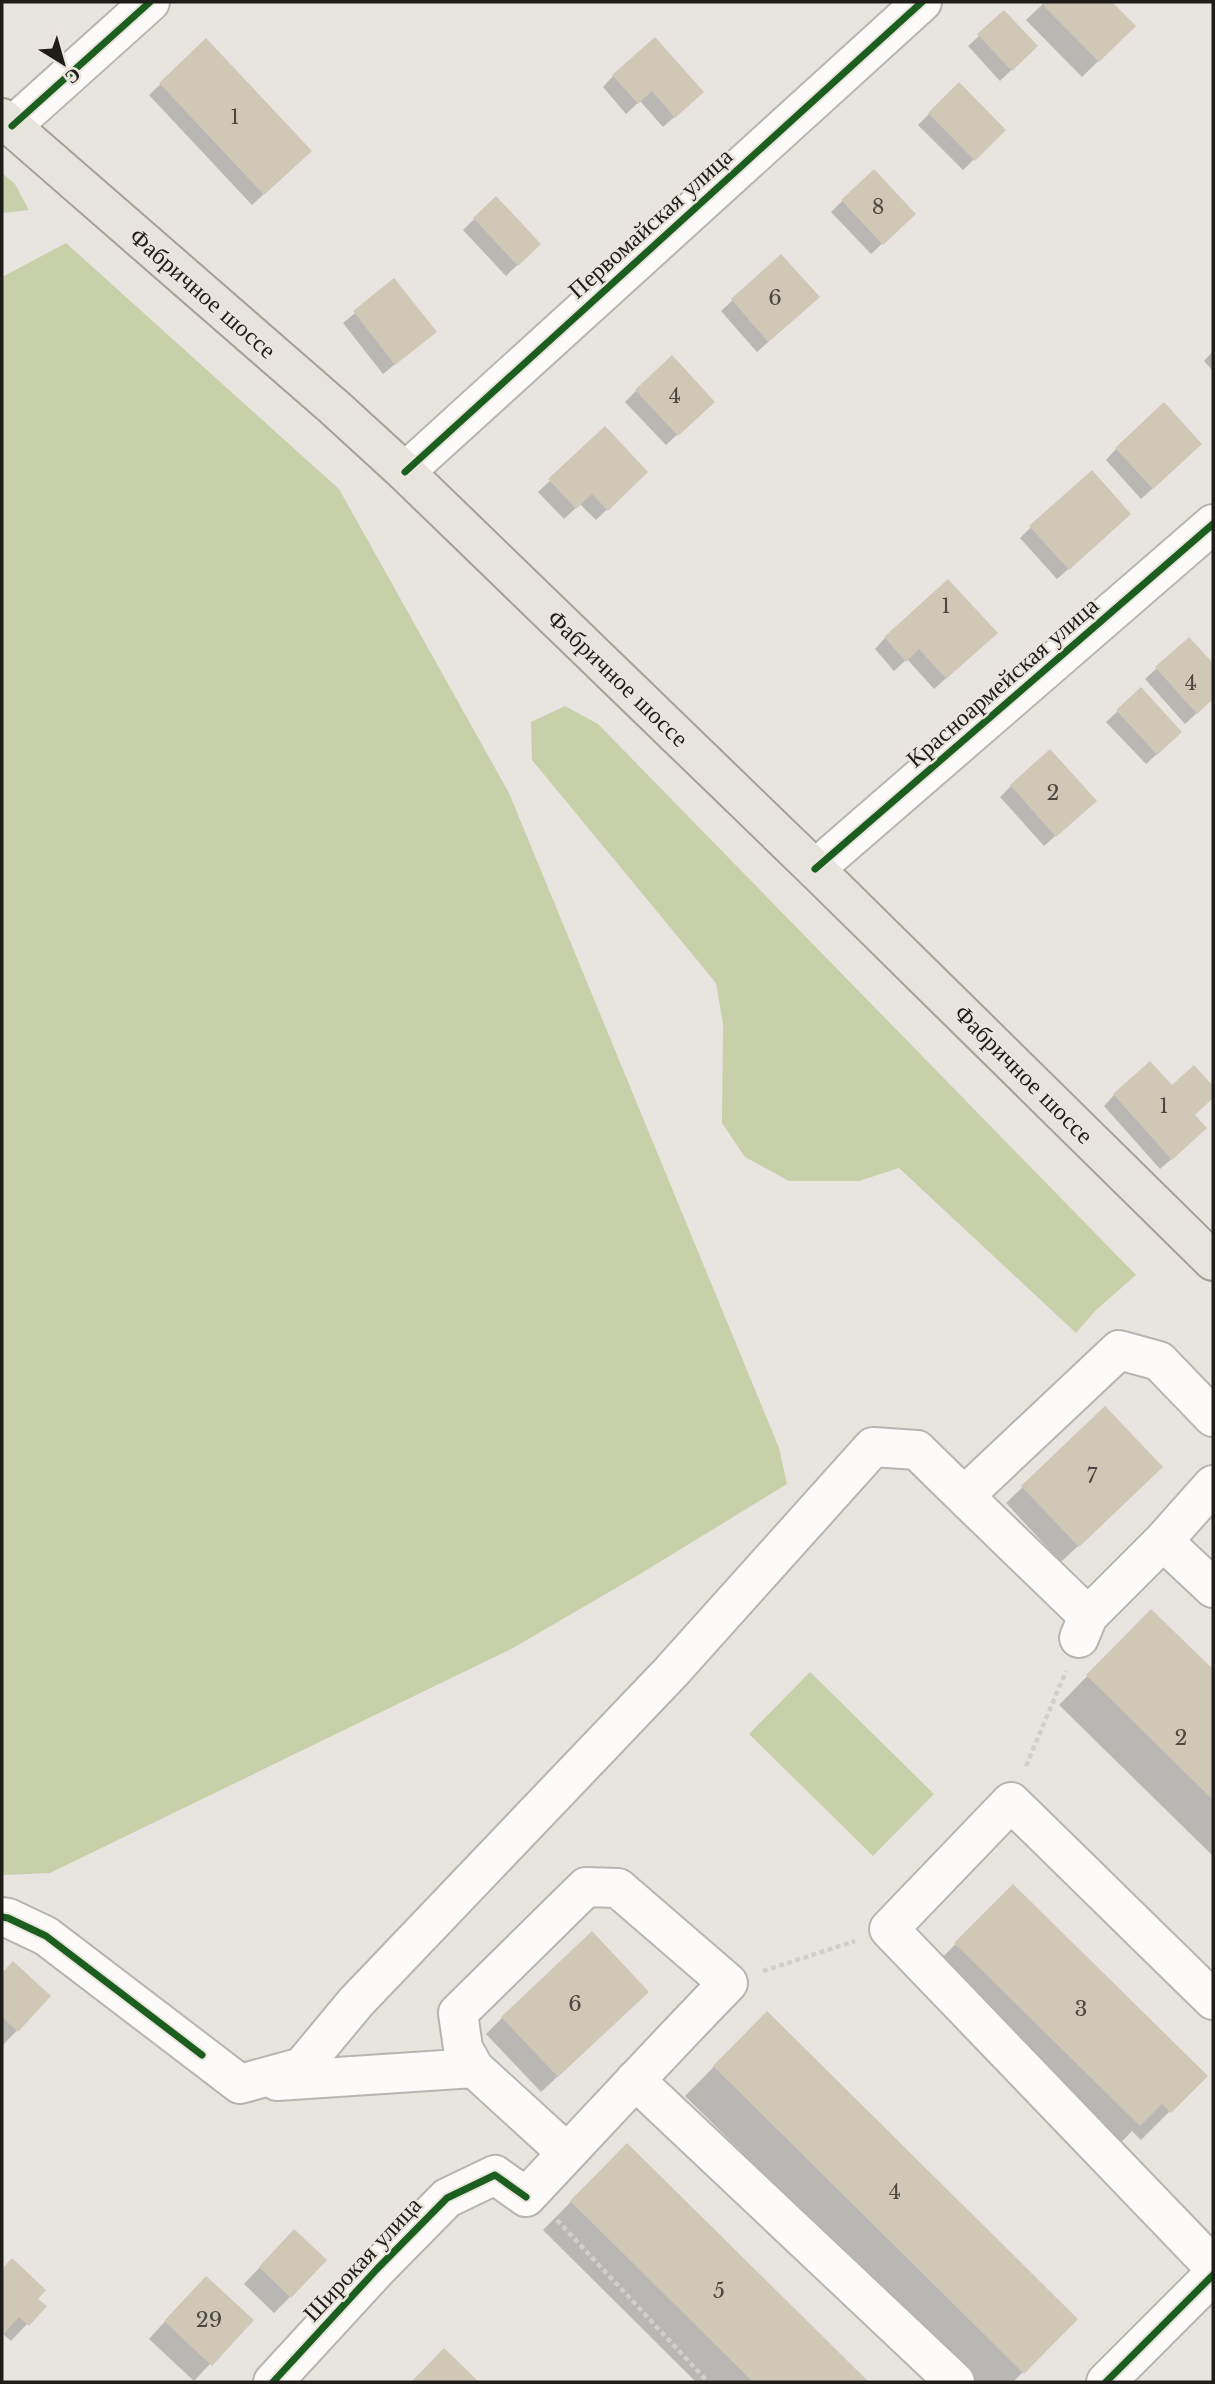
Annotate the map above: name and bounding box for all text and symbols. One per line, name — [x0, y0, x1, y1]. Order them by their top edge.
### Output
north arrow — [28, 28, 98, 98]
text: С — [61, 63, 85, 89]
house number: 1 — [230, 104, 240, 130]
street label: Первомайская улица — [562, 141, 738, 304]
house number: 8 — [872, 194, 884, 220]
street label: Фабричное шоссе — [124, 221, 282, 365]
house number: 6 — [768, 285, 782, 311]
house number: 4 — [669, 383, 681, 409]
street label: Красноармейская улица — [900, 590, 1104, 773]
house number: 1 — [941, 593, 951, 619]
street label: Фабричное шоссе — [541, 603, 695, 753]
house number: 4 — [1185, 670, 1197, 696]
house number: 2 — [1047, 780, 1059, 806]
street label: Фабричное шоссе — [948, 998, 1100, 1150]
house number: 1 — [1159, 1093, 1169, 1119]
house number: 7 — [1087, 1463, 1098, 1489]
house number: 2 — [1175, 1725, 1187, 1751]
house number: 6 — [568, 1991, 582, 2017]
house number: 3 — [1075, 1996, 1087, 2022]
house number: 4 — [889, 2179, 901, 2205]
street label: Широкая улица — [297, 2190, 427, 2327]
house number: 5 — [713, 2278, 725, 2304]
house number: 29 — [196, 2307, 222, 2333]

